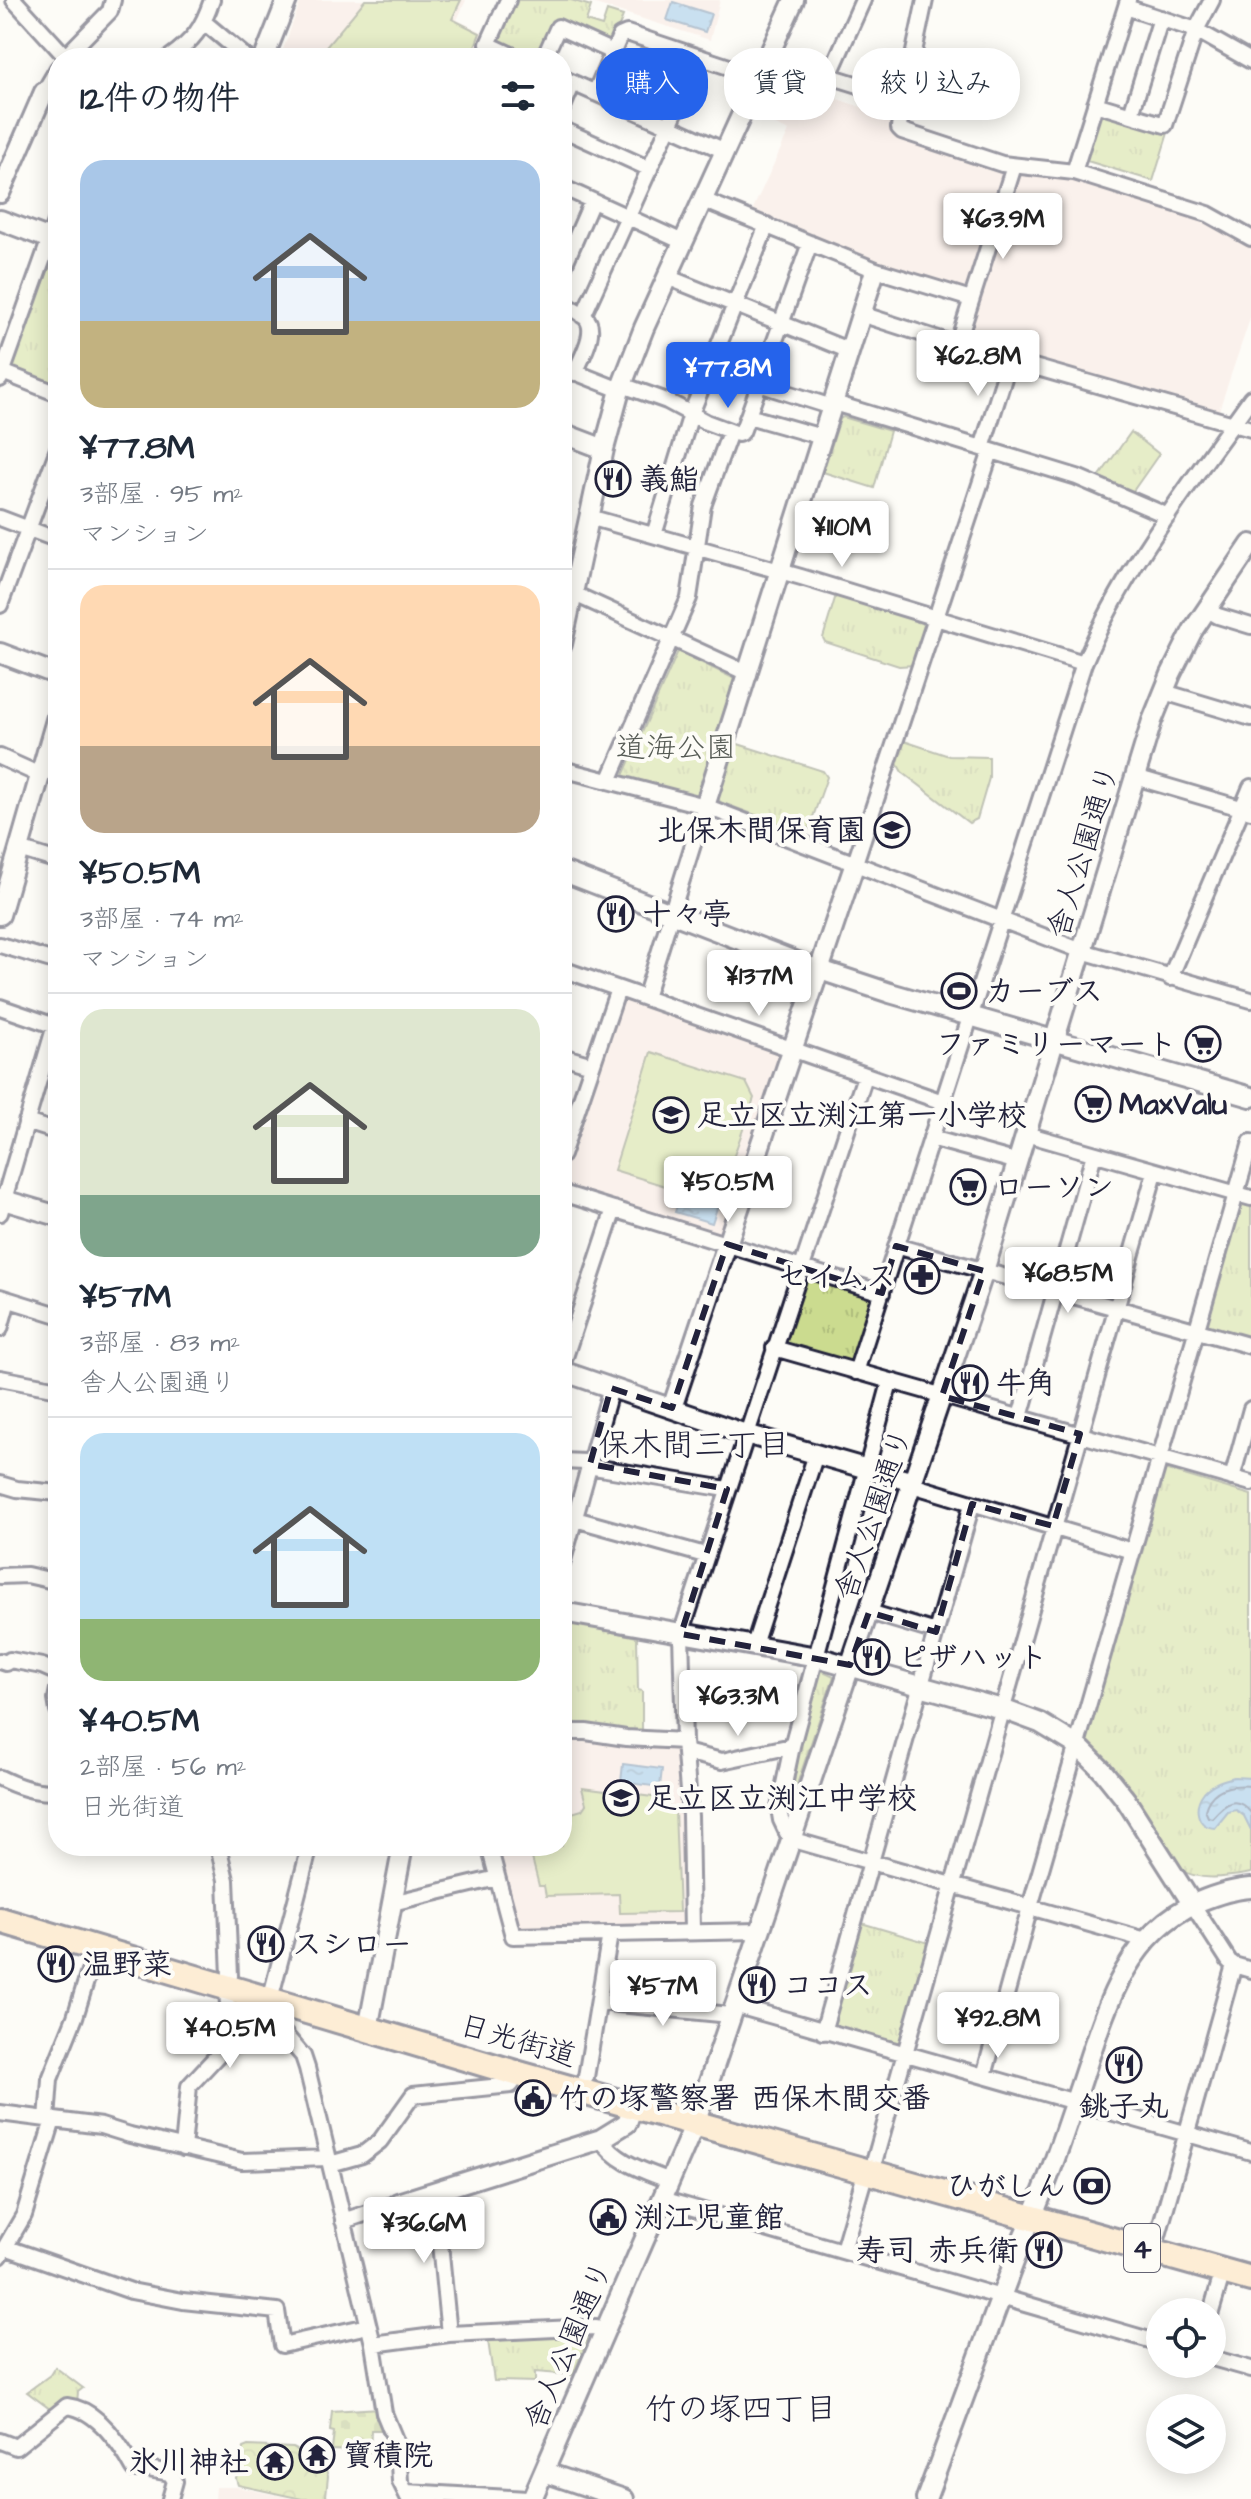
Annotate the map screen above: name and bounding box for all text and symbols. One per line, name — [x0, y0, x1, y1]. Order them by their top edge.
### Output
chip: 購入 — [596, 48, 708, 120]
chip: 賃貸 — [724, 48, 836, 120]
chip: 絞り込み — [852, 48, 1020, 120]
icon: filters — [496, 74, 540, 118]
text: 12件の物件 — [80, 75, 240, 123]
pin: ¥63.9M — [938, 193, 1068, 261]
text: ¥63.9M — [961, 201, 1045, 237]
icon: home — [238, 212, 382, 356]
pin: ¥62.8M — [913, 330, 1043, 398]
text: ¥62.8M — [934, 338, 1022, 374]
pin: ¥77.8M — [663, 342, 793, 410]
text: ¥77.8M — [684, 350, 772, 386]
text: ¥77.8M — [80, 424, 195, 472]
place label: 義鮨 — [639, 459, 699, 501]
restaurant icon: 義鮨 — [594, 460, 632, 498]
text: 3部屋 · 95 m² — [80, 476, 243, 512]
pin: ¥110M — [786, 501, 898, 569]
text: ¥110M — [813, 509, 871, 545]
text: マンション — [80, 516, 209, 552]
icon: home — [238, 637, 382, 781]
park label: 道海公園 — [616, 727, 736, 769]
street label: 舎人公園通り — [1038, 759, 1130, 943]
place label: 北保木間保育園 — [656, 810, 866, 852]
school or university icon: 北保木間保育園 — [873, 811, 911, 849]
text: ¥50.5M — [80, 849, 201, 897]
place label: 十々亭 — [642, 894, 732, 936]
restaurant icon: 十々亭 — [597, 895, 635, 933]
text: 3部屋 · 74 m² — [80, 901, 244, 937]
text: マンション — [80, 941, 209, 977]
pin: ¥137M — [703, 950, 815, 1018]
text: ¥137M — [725, 958, 793, 994]
place label: カーブス — [985, 971, 1103, 1013]
sports icon: カーブス — [940, 972, 978, 1010]
place label: ファミリーマート — [936, 1024, 1177, 1066]
supermarket icon: ファミリーマート — [1184, 1025, 1222, 1063]
icon: home — [238, 1061, 382, 1205]
place label: MaxValu — [1119, 1084, 1227, 1126]
supermarket icon: MaxValu — [1074, 1085, 1112, 1123]
place label: 足立区立渕江第一小学校 — [697, 1095, 1027, 1137]
school or university icon: 足立区立渕江第一小学校 — [652, 1096, 690, 1134]
pin: ¥50.5M — [663, 1156, 793, 1224]
text: ¥50.5M — [682, 1164, 774, 1200]
place label: ローソン — [994, 1167, 1114, 1209]
supermarket icon: ローソン — [949, 1168, 987, 1206]
pin: ¥68.5M — [1003, 1247, 1133, 1315]
text: ¥68.5M — [1023, 1255, 1113, 1291]
place label: セイムス — [777, 1256, 896, 1298]
pharmacy icon: セイムス — [903, 1257, 941, 1295]
text: ¥57M — [80, 1273, 171, 1321]
text: 3部屋 · 83 m² — [80, 1325, 240, 1361]
place label: 牛角 — [996, 1363, 1056, 1405]
restaurant icon: 牛角 — [951, 1364, 989, 1402]
text: 舎人公園通り — [80, 1365, 236, 1401]
street label: 舎人公園通り — [825, 1422, 923, 1606]
district label: 保木間三丁目 — [598, 1423, 790, 1468]
icon: home — [238, 1485, 382, 1629]
place label: ピザハット — [898, 1637, 1048, 1679]
restaurant icon: ピザハット — [853, 1638, 891, 1676]
pin: ¥63.3M — [673, 1670, 803, 1738]
text: ¥63.3M — [697, 1678, 779, 1714]
text: ¥40.5M — [80, 1697, 200, 1745]
text: 2部屋 · 56 m² — [80, 1749, 246, 1785]
place label: 足立区立渕江中学校 — [647, 1778, 917, 1820]
school or university icon: 足立区立渕江中学校 — [602, 1779, 640, 1817]
text: 日光街道 — [80, 1789, 184, 1825]
place label: スシロー — [292, 1924, 412, 1966]
restaurant icon: スシロー — [247, 1925, 285, 1963]
place label: 温野菜 — [82, 1944, 172, 1986]
restaurant icon: 温野菜 — [37, 1945, 75, 1983]
pin: ¥57M — [616, 1960, 710, 2028]
place label: ココス — [783, 1965, 873, 2007]
restaurant icon: ココス — [738, 1966, 776, 2004]
text: ¥57M — [628, 1968, 698, 2004]
pin: ¥92.8M — [933, 1992, 1063, 2060]
text: ¥92.8M — [955, 2000, 1041, 2036]
pin: ¥40.5M — [165, 2002, 295, 2070]
street label: 日光街道 — [454, 2004, 581, 2078]
text: ¥40.5M — [184, 2010, 276, 2046]
restaurant icon: 銚子丸 — [1105, 2046, 1143, 2084]
place label: 竹の塚警察署 西保木間交番 — [559, 2078, 931, 2120]
public building icon: 竹の塚警察署 西保木間交番 — [514, 2079, 552, 2117]
place label: 銚子丸 — [1079, 2086, 1169, 2128]
place label: ひがしん — [946, 2166, 1066, 2208]
bank icon: ひがしん — [1073, 2167, 1111, 2205]
pin: ¥36.6M — [359, 2197, 489, 2265]
place label: 渕江児童館 — [634, 2197, 784, 2239]
public building icon: 渕江児童館 — [589, 2198, 627, 2236]
text: ¥36.6M — [382, 2205, 466, 2241]
road number: 4 — [1124, 2224, 1160, 2272]
place label: 寿司 赤兵衛 — [856, 2230, 1018, 2272]
restaurant icon: 寿司 赤兵衛 — [1025, 2231, 1063, 2269]
street label: 舎人公園通り — [514, 2254, 623, 2436]
map controls — [1146, 2298, 1226, 2474]
button: locate — [1146, 2298, 1226, 2378]
district label: 竹の塚四丁目 — [645, 2387, 837, 2432]
button: layers — [1146, 2394, 1226, 2474]
place label: 寶積院 — [343, 2435, 433, 2477]
temple icon: 寶積院 — [298, 2436, 336, 2474]
place label: 氷川神社 — [129, 2442, 249, 2484]
temple icon: 氷川神社 — [256, 2443, 294, 2481]

